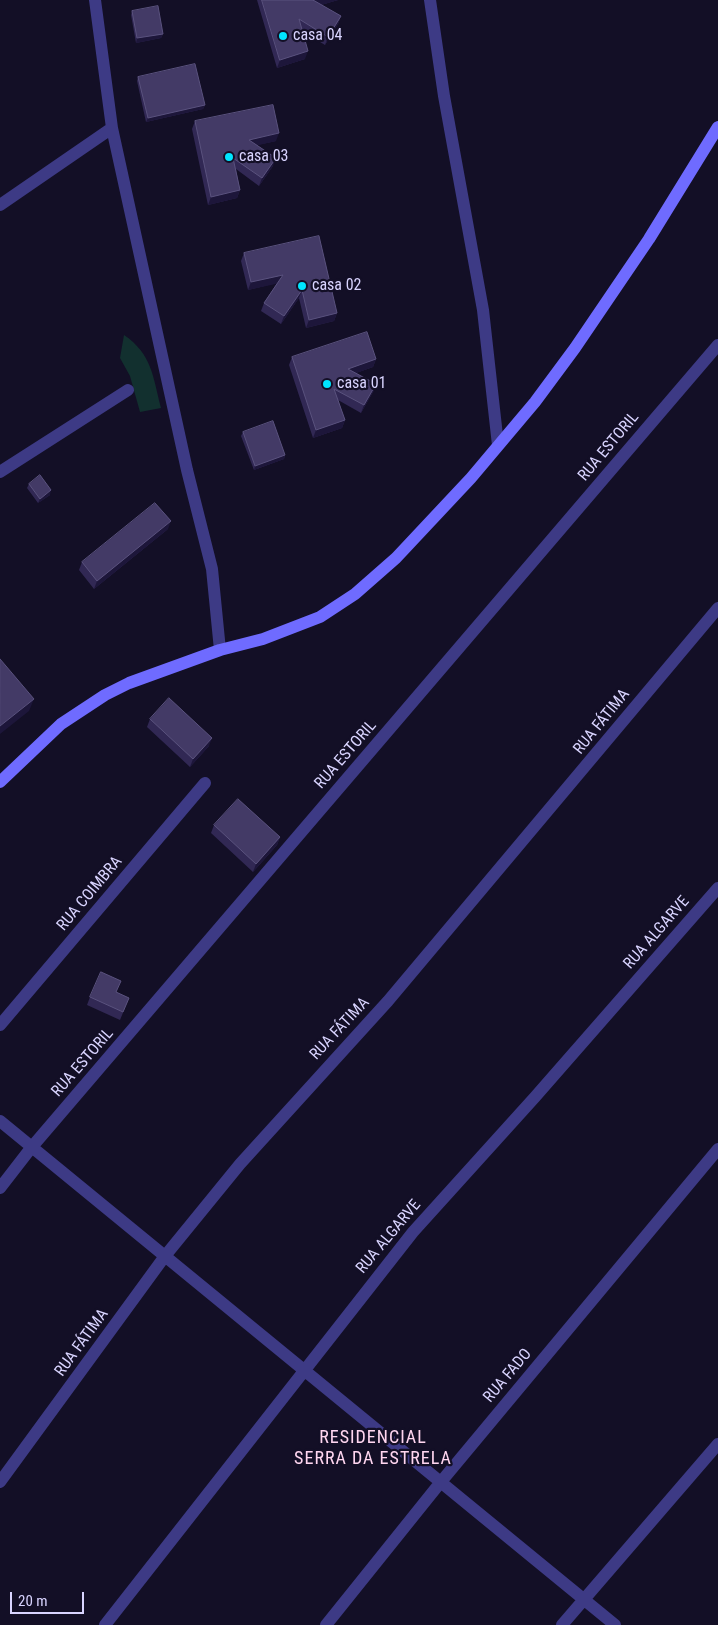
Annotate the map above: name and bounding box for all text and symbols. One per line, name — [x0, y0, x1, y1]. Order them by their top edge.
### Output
place label: casa 04 — [293, 26, 342, 46]
marker: casa 04 — [277, 30, 289, 42]
place label: casa 03 — [239, 147, 288, 167]
marker: casa 03 — [223, 151, 235, 163]
place label: casa 02 — [312, 276, 361, 296]
marker: casa 02 — [296, 280, 308, 292]
place label: casa 01 — [337, 374, 386, 394]
marker: casa 01 — [321, 378, 333, 390]
street label: RUA ESTORIL — [575, 409, 643, 485]
street label: RUA FÁTIMA — [570, 685, 634, 759]
street label: RUA ESTORIL — [311, 717, 381, 793]
street label: RUA COIMBRA — [53, 853, 127, 935]
street label: RUA ALGARVE — [620, 893, 694, 973]
street label: RUA FÁTIMA — [306, 994, 374, 1064]
street label: RUA ESTORIL — [48, 1025, 118, 1101]
street label: RUA ALGARVE — [353, 1196, 425, 1278]
street label: RUA FÁTIMA — [51, 1306, 113, 1380]
street label: RUA FADO — [480, 1345, 536, 1407]
district label: RESIDENCIAL SERRA DA ESTRELA — [292, 1427, 454, 1470]
scale bar — [12, 1582, 86, 1614]
text: 20 m — [18, 1592, 48, 1610]

